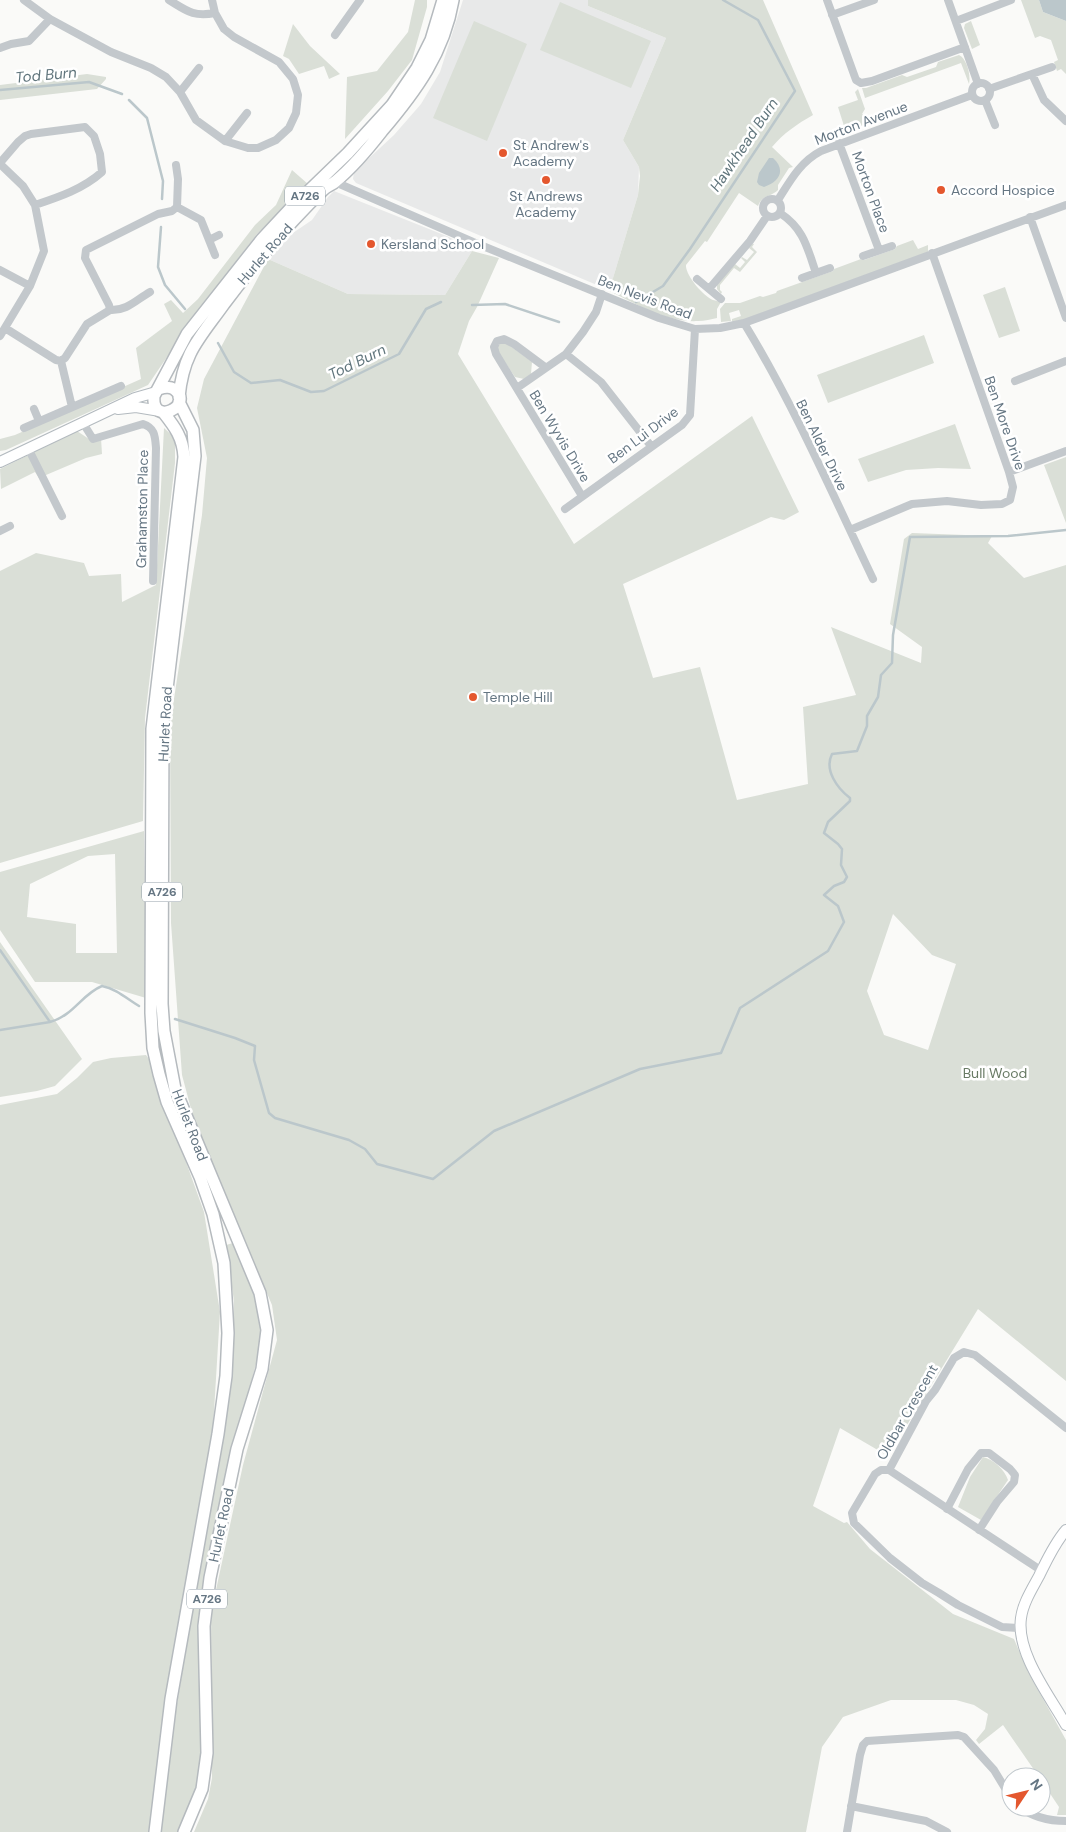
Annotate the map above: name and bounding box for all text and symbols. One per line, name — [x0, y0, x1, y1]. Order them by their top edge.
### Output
water label: Tod Burn — [14, 62, 78, 88]
water label: Hawkhead Burn — [705, 94, 783, 196]
street label: Morton Avenue — [812, 97, 910, 149]
place label: St Andrew's Academy — [513, 136, 589, 170]
marker: St Andrew's Academy — [497, 147, 509, 159]
street label: Morton Place — [848, 149, 894, 235]
marker: St Andrews Academy — [540, 174, 552, 186]
place label: Accord Hospice — [951, 181, 1055, 199]
marker: Accord Hospice — [935, 184, 947, 196]
road number: A726 — [285, 187, 325, 206]
place label: St Andrews Academy — [509, 187, 583, 221]
street label: Hurlet Road — [233, 220, 297, 288]
place label: Kersland School — [381, 235, 484, 253]
marker: Kersland School — [365, 238, 377, 250]
street label: Ben Nevis Road — [595, 271, 695, 323]
water label: Tod Burn — [325, 339, 389, 385]
street label: Ben More Drive — [981, 374, 1029, 472]
street label: Ben Wyvis Drive — [525, 387, 595, 485]
street label: Ben Alder Drive — [792, 396, 852, 494]
street label: Ben Lui Drive — [604, 403, 682, 467]
street label: Grahamston Place — [132, 450, 152, 568]
street label: Hurlet Road — [154, 686, 176, 762]
place label: Temple Hill — [483, 688, 553, 706]
marker: Temple Hill — [467, 691, 479, 703]
road number: A726 — [142, 882, 182, 902]
park label: Bull Wood — [963, 1064, 1027, 1082]
street label: Hurlet Road — [168, 1087, 212, 1163]
street label: Oldbar Crescent — [872, 1361, 942, 1463]
street label: Hurlet Road — [204, 1486, 238, 1564]
road number: A726 — [187, 1590, 227, 1608]
north arrow — [1001, 1767, 1051, 1817]
text: N — [1026, 1775, 1047, 1794]

